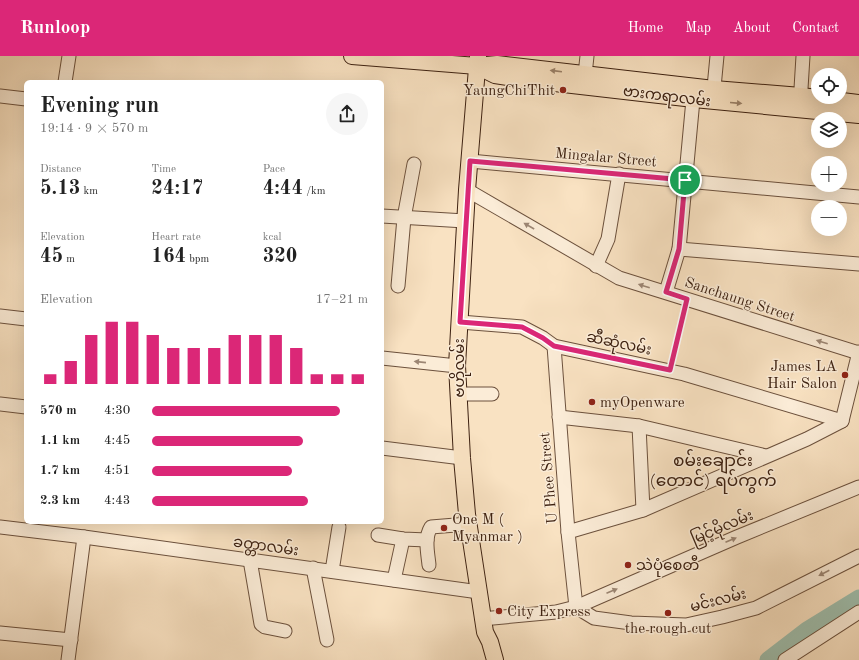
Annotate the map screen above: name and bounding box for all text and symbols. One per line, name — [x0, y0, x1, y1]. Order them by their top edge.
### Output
text: Runloop — [20, 19, 90, 38]
text: Home — [628, 21, 663, 35]
text: Map — [685, 21, 711, 35]
text: About — [733, 21, 770, 35]
text: Contact — [792, 21, 839, 35]
one-way arrow — [550, 68, 562, 74]
map controls — [811, 68, 847, 236]
button: locate — [811, 68, 847, 104]
street label: ဗားကရာလမ်း — [622, 81, 712, 113]
place label: YaungChiThit — [463, 84, 555, 99]
marker: YaungChiThit — [558, 85, 568, 95]
button: share — [326, 93, 368, 135]
text: Evening run — [40, 95, 159, 117]
one-way arrow — [730, 100, 742, 107]
button: layers — [811, 112, 847, 148]
text: 19:14 · 9 × 570 m — [40, 122, 148, 135]
street label: Mingalar Street — [555, 147, 657, 170]
button: + — [811, 156, 847, 192]
pin — [668, 163, 702, 197]
text: Distance — [40, 164, 81, 175]
text: Time — [151, 164, 176, 175]
text: Pace — [263, 164, 285, 175]
icon: arrive — [674, 169, 696, 191]
text: 5.13 — [40, 179, 80, 199]
text: 24:17 — [151, 179, 203, 199]
text: 4:44 — [263, 179, 303, 199]
text: km — [80, 186, 98, 197]
text: /km — [303, 186, 326, 197]
button: − — [811, 200, 847, 236]
one-way arrow — [523, 223, 535, 230]
text: Elevation — [40, 232, 85, 243]
text: Heart rate — [151, 232, 201, 243]
text: kcal — [263, 232, 282, 243]
text: 45 — [40, 247, 63, 267]
text: 164 — [151, 247, 186, 267]
text: 320 — [263, 247, 297, 267]
text: m — [63, 254, 75, 265]
text: bpm — [186, 254, 209, 265]
street label: Sanchaung Street — [682, 276, 797, 325]
one-way arrow — [638, 283, 650, 289]
text: Elevation — [40, 293, 93, 306]
text: 17–21 m — [316, 293, 368, 306]
street label: ဆီဆုံလမ်း — [584, 326, 653, 362]
street label: ဗဟိုလမ်း — [449, 338, 471, 398]
one-way arrow — [815, 339, 827, 345]
one-way arrow — [414, 359, 426, 365]
place label: James LA Hair Salon — [767, 360, 838, 392]
marker: James LA Hair Salon — [840, 370, 850, 380]
place label: myOpenware — [600, 396, 685, 411]
marker: myOpenware — [587, 397, 597, 407]
text: 570 m — [40, 404, 77, 417]
text: 4:30 — [104, 404, 130, 417]
street label: U Phee Street — [538, 431, 561, 524]
text: 1.1 km — [40, 434, 80, 447]
text: 4:45 — [104, 434, 130, 447]
district label: စမ်းချောင်း (တောင်) ရပ်ကွက် — [649, 449, 777, 494]
text: 1.7 km — [40, 464, 80, 477]
text: 4:51 — [104, 464, 130, 477]
text: 2.3 km — [40, 494, 80, 507]
text: 4:43 — [104, 494, 130, 507]
street label: မြင့်မိုလမ်း — [688, 505, 757, 551]
place label: One M ( Myanmar ) — [452, 513, 523, 545]
marker: One M ( Myanmar ) — [439, 523, 449, 533]
street label: ခတ္တာလမ်း — [232, 532, 300, 562]
one-way arrow — [726, 537, 737, 543]
place label: သဲပုံစေတီ — [636, 555, 699, 577]
marker: သဲပုံစေတီ — [623, 560, 633, 570]
one-way arrow — [818, 570, 830, 576]
street label: မင်းလမ်း — [688, 583, 748, 616]
one-way arrow — [607, 588, 619, 594]
place label: City Express — [507, 605, 591, 620]
marker: City Express — [494, 606, 504, 616]
marker: the rough cut — [663, 608, 673, 618]
place label: the rough cut — [625, 622, 711, 637]

